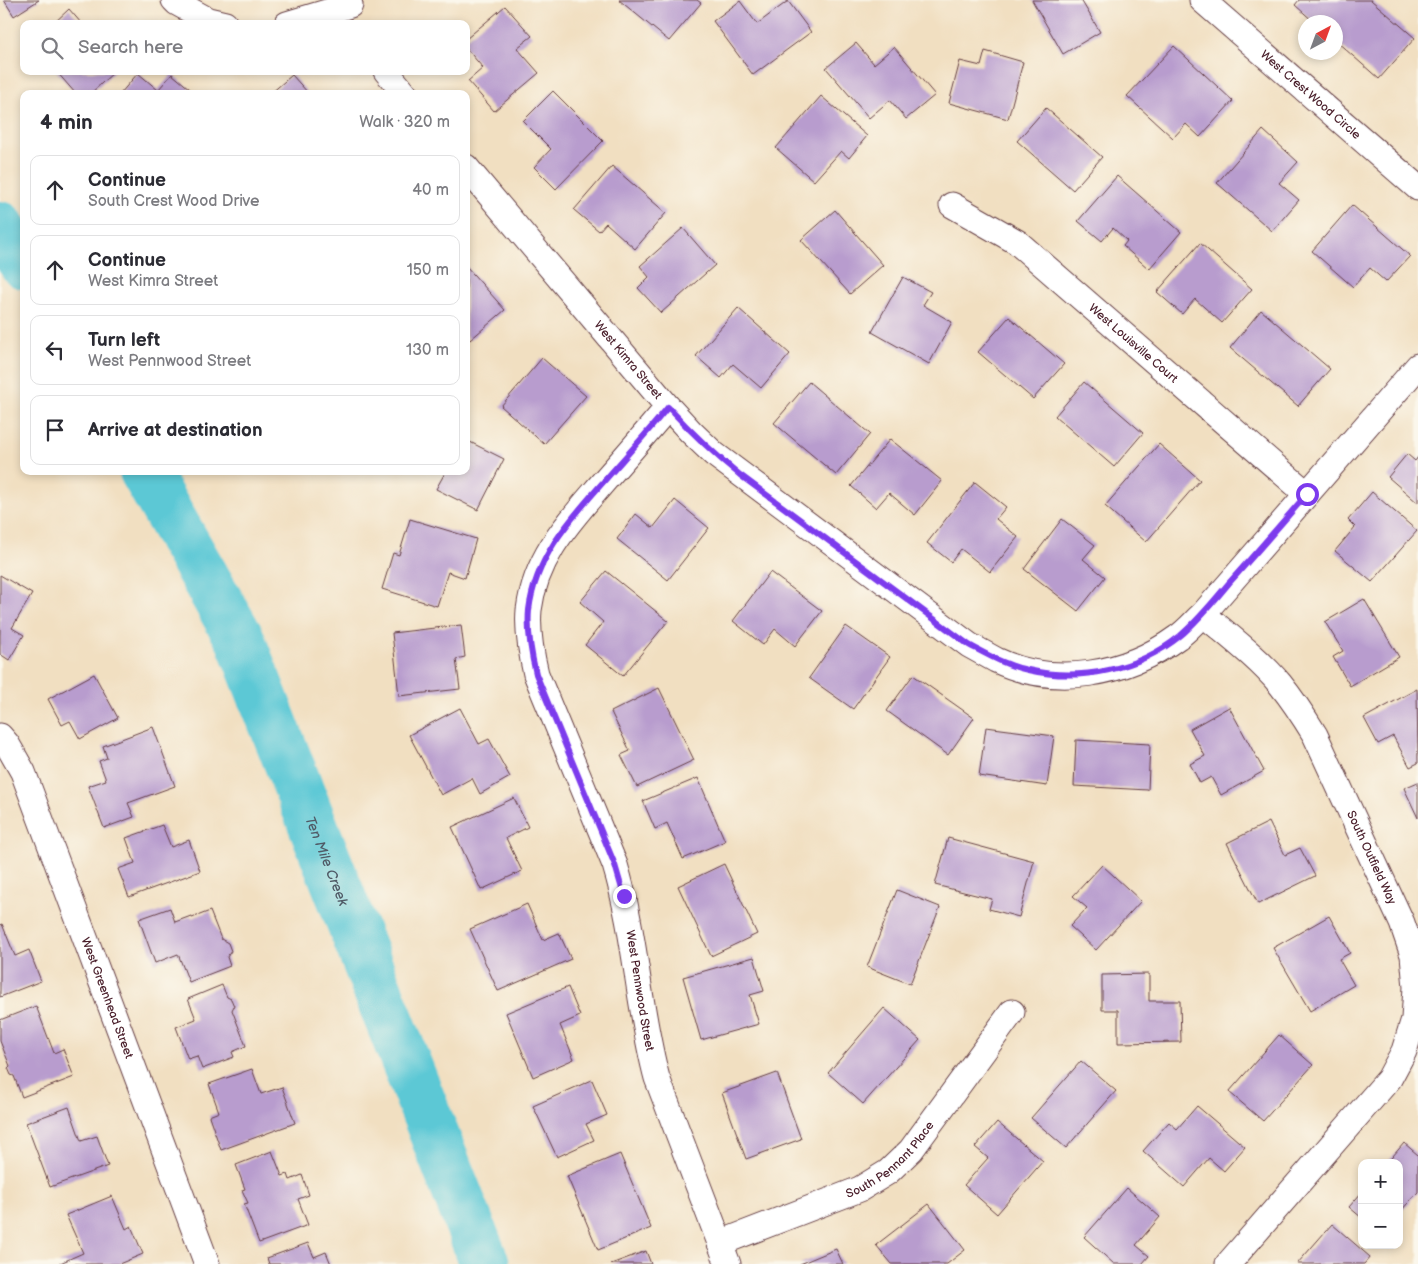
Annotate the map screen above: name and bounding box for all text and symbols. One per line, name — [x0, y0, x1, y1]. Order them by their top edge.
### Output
north arrow — [1298, 15, 1343, 60]
search box — [20, 20, 470, 75]
icon: search — [38, 34, 66, 62]
text: Search here — [78, 36, 183, 59]
street label: West Crest Wood Circle — [1257, 47, 1364, 143]
text: 4 min — [40, 110, 93, 135]
text: Walk · 320 m — [359, 113, 450, 132]
text: Continue — [88, 169, 166, 192]
icon: ahead — [41, 176, 69, 204]
text: 40 m — [412, 181, 449, 200]
text: South Crest Wood Drive — [88, 192, 259, 211]
text: Continue — [88, 249, 166, 272]
icon: ahead — [41, 256, 69, 284]
text: 150 m — [407, 261, 449, 280]
text: West Kimra Street — [88, 272, 218, 291]
street label: West Louisville Court — [1085, 301, 1181, 387]
street label: West Kimra Street — [591, 318, 665, 403]
text: Turn left — [88, 329, 160, 352]
icon: left — [41, 336, 69, 364]
text: 130 m — [406, 341, 449, 360]
text: West Pennwood Street — [88, 352, 251, 371]
icon: arrive — [41, 416, 69, 444]
text: Arrive at destination — [88, 419, 263, 442]
route start — [1296, 483, 1319, 506]
street label: South Outfield Way — [1343, 808, 1400, 907]
water label: Ten Mile Creek — [301, 814, 352, 909]
route end — [613, 885, 636, 908]
street label: West Pennwood Street — [622, 929, 657, 1053]
street label: West Greenhead Street — [78, 936, 137, 1061]
street label: South Pennant Place — [844, 1119, 937, 1202]
map controls — [1358, 1159, 1403, 1249]
button: + — [1358, 1159, 1403, 1204]
button: − — [1358, 1204, 1403, 1249]

